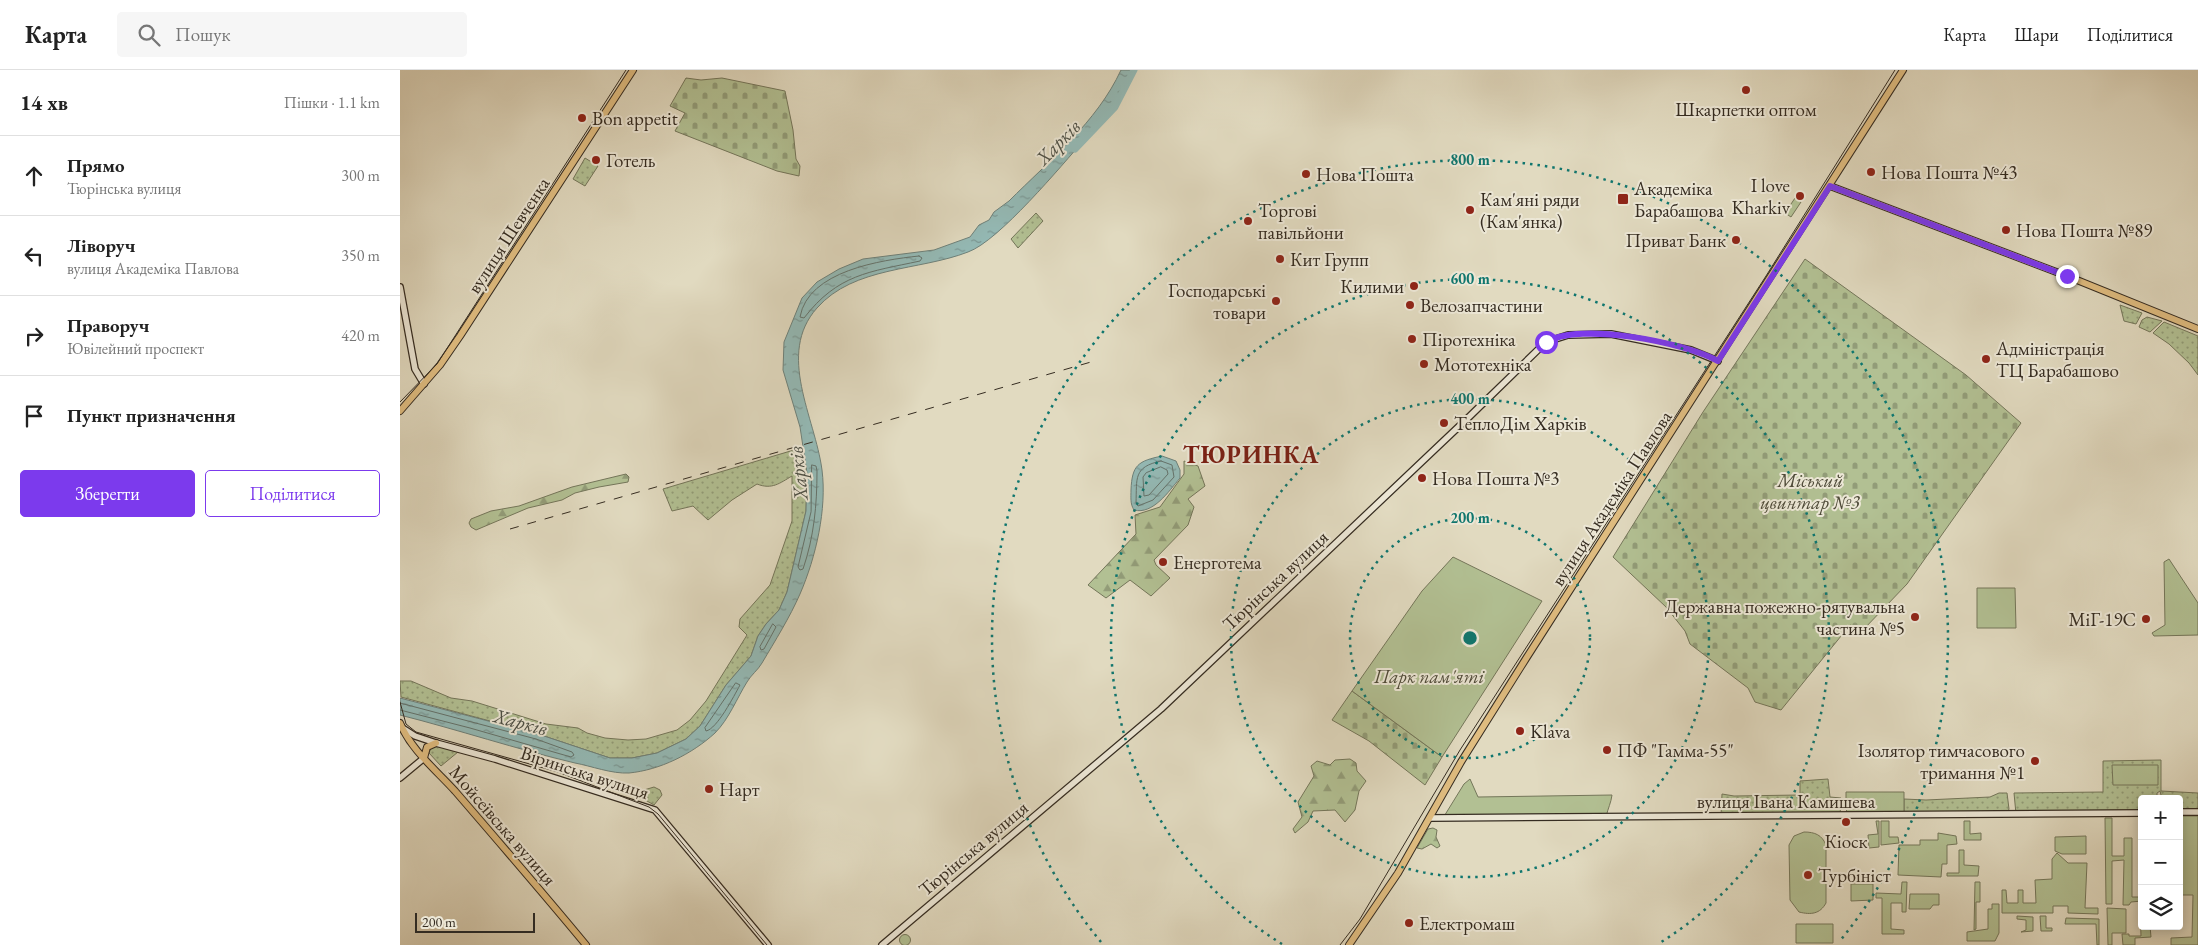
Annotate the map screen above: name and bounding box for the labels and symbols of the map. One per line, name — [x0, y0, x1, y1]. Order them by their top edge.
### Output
marker: Шкарпетки оптом — [1740, 84, 1752, 96]
place label: Шкарпетки оптом — [1675, 97, 1817, 122]
place label: Bon appetit — [592, 106, 678, 131]
marker: Bon appetit — [576, 112, 588, 124]
water label: Харків — [1028, 113, 1086, 172]
place label: Готель — [606, 148, 656, 173]
text: 800 m — [1450, 150, 1490, 169]
marker: Готель — [590, 154, 602, 166]
place label: Нова Пошта №43 — [1881, 160, 2017, 185]
place label: Нова Пошта — [1316, 162, 1414, 187]
marker: Нова Пошта №43 — [1865, 166, 1877, 178]
marker: Нова Пошта — [1300, 168, 1312, 180]
street label: вулиця Шевченка — [461, 172, 556, 298]
place label: I love Kharkiv — [1731, 173, 1791, 220]
place label: Академіка Барабашова — [1633, 176, 1724, 223]
place label: Кам'яні ряди (Кам'янка) — [1480, 187, 1579, 234]
marker: I love Kharkiv — [1794, 190, 1806, 202]
marker: Академіка Барабашова — [1616, 192, 1630, 206]
place label: Торгові павільйони — [1258, 198, 1344, 245]
marker: Кам'яні ряди (Кам'янка) — [1464, 204, 1476, 216]
marker: Торгові павільйони — [1242, 215, 1254, 227]
place label: Нова Пошта №89 — [2016, 218, 2152, 243]
marker: Нова Пошта №89 — [2000, 224, 2012, 236]
place label: Приват Банк — [1625, 228, 1726, 253]
marker: Приват Банк — [1730, 234, 1742, 246]
place label: Кит Групп — [1290, 247, 1369, 272]
marker: Кит Групп — [1274, 253, 1286, 265]
route end — [2056, 265, 2079, 288]
text: 600 m — [1450, 269, 1490, 288]
place label: Килими — [1340, 274, 1404, 299]
place label: Господарські товари — [1168, 278, 1266, 325]
marker: Килими — [1408, 280, 1420, 292]
place label: Велозапчастини — [1420, 293, 1543, 318]
marker: Господарські товари — [1270, 295, 1282, 307]
marker: Велозапчастини — [1404, 299, 1416, 311]
place label: Піротехніка — [1422, 327, 1516, 352]
route start — [1535, 331, 1558, 354]
marker: Піротехніка — [1406, 333, 1418, 345]
place label: Адміністрація ТЦ Барабашово — [1995, 336, 2119, 383]
place label: Мототехніка — [1434, 352, 1532, 377]
marker: Адміністрація ТЦ Барабашово — [1980, 353, 1992, 365]
marker: Мототехніка — [1418, 358, 1430, 370]
text: 400 m — [1450, 389, 1490, 408]
street label: вулиця Академіка Павлова — [1545, 405, 1678, 591]
place label: ТеплоДім Харків — [1454, 411, 1587, 436]
marker: ТеплоДім Харків — [1438, 417, 1450, 429]
district label: ТЮРИНКА — [1183, 439, 1319, 470]
water label: Харків — [782, 444, 814, 503]
place label: Нова Пошта №3 — [1432, 466, 1559, 491]
park label: Міський цвинтар №3 — [1760, 468, 1861, 515]
marker: Нова Пошта №3 — [1416, 472, 1428, 484]
text: 200 m — [1450, 508, 1490, 527]
street label: Тюрінська вулиця — [1217, 525, 1334, 636]
place label: Енерготема — [1173, 550, 1262, 575]
marker: Енерготема — [1157, 556, 1169, 568]
place label: Державна пожежно-рятувальна частина №5 — [1665, 594, 1905, 641]
place label: МіГ-19С — [2068, 607, 2136, 632]
marker: Державна пожежно-рятувальна частина №5 — [1909, 611, 1921, 623]
marker: МіГ-19С — [2140, 613, 2152, 625]
centre of rings — [1461, 629, 1479, 647]
park label: Парк пам'яті — [1373, 664, 1486, 689]
water label: Харків — [490, 702, 551, 742]
place label: Klava — [1530, 719, 1571, 744]
marker: Klava — [1514, 725, 1526, 737]
place label: ПФ "Гамма-55" — [1617, 738, 1734, 763]
place label: Ізолятор тимчасового тримання №1 — [1858, 738, 2025, 785]
street label: Віринська вулиця — [517, 740, 653, 805]
marker: ПФ "Гамма-55" — [1601, 744, 1613, 756]
marker: Ізолятор тимчасового тримання №1 — [2029, 755, 2041, 767]
street label: Мойсеївська вулиця — [443, 760, 562, 891]
place label: Нарт — [719, 777, 760, 802]
marker: Нарт — [703, 783, 715, 795]
street label: вулиця Івана Камишева — [1697, 789, 1876, 814]
street label: Тюрінська вулиця — [913, 795, 1034, 902]
marker: Кіоск — [1840, 816, 1852, 828]
place label: Кіоск — [1824, 829, 1868, 854]
place label: Турбініст — [1818, 863, 1891, 888]
marker: Турбініст — [1802, 869, 1814, 881]
scale bar — [415, 910, 535, 933]
place label: Електромаш — [1419, 911, 1515, 936]
marker: Електромаш — [1403, 917, 1415, 929]

